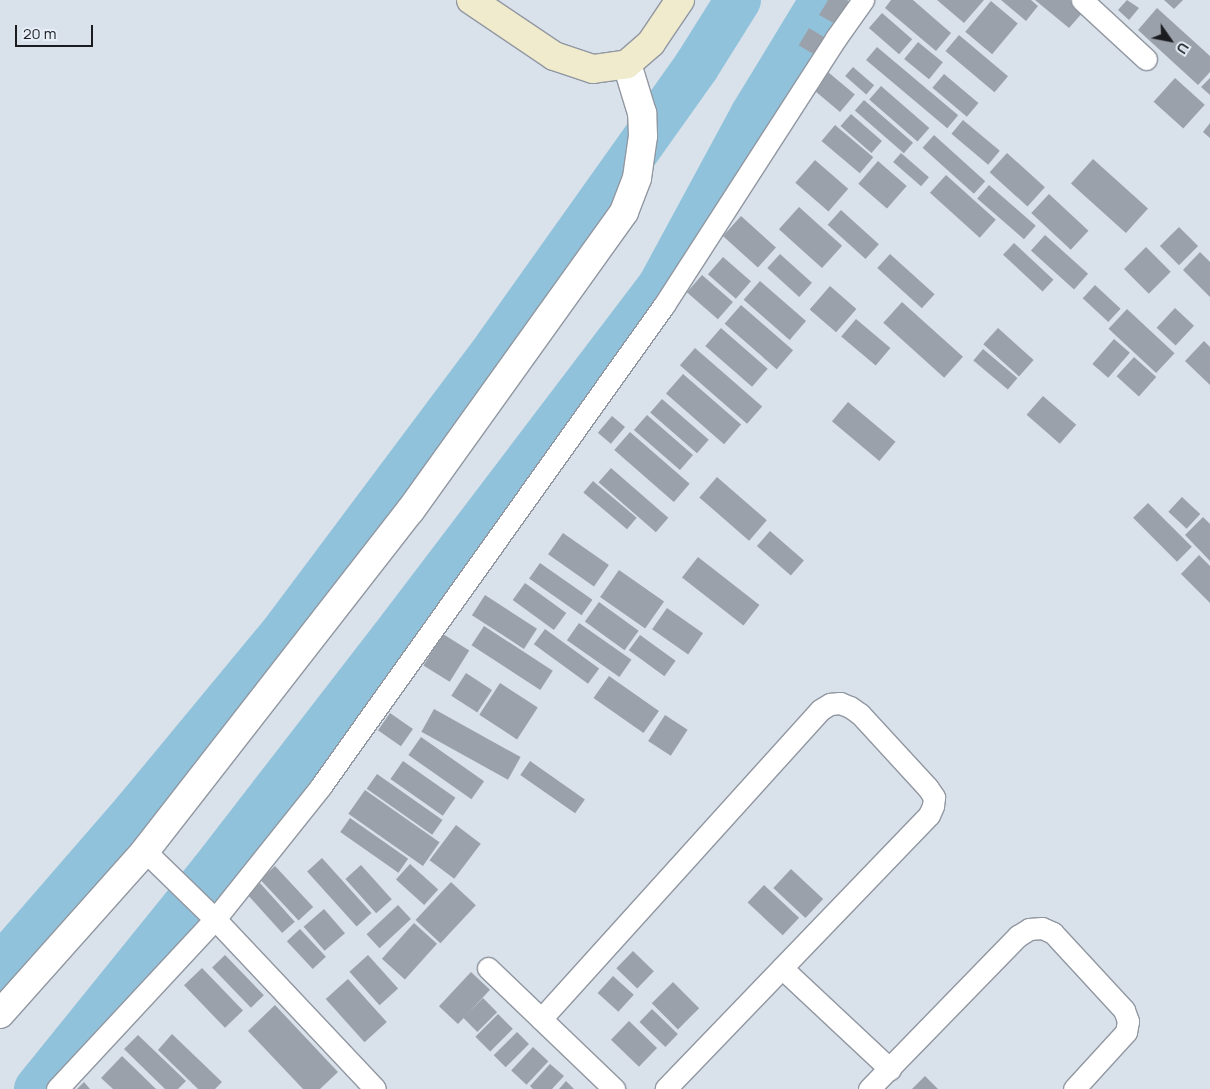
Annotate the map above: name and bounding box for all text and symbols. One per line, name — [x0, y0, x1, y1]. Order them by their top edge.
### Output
scale bar — [18, 15, 95, 47]
north arrow — [1145, 15, 1195, 65]
text: 20 m — [23, 23, 56, 44]
text: U — [1172, 39, 1194, 58]

